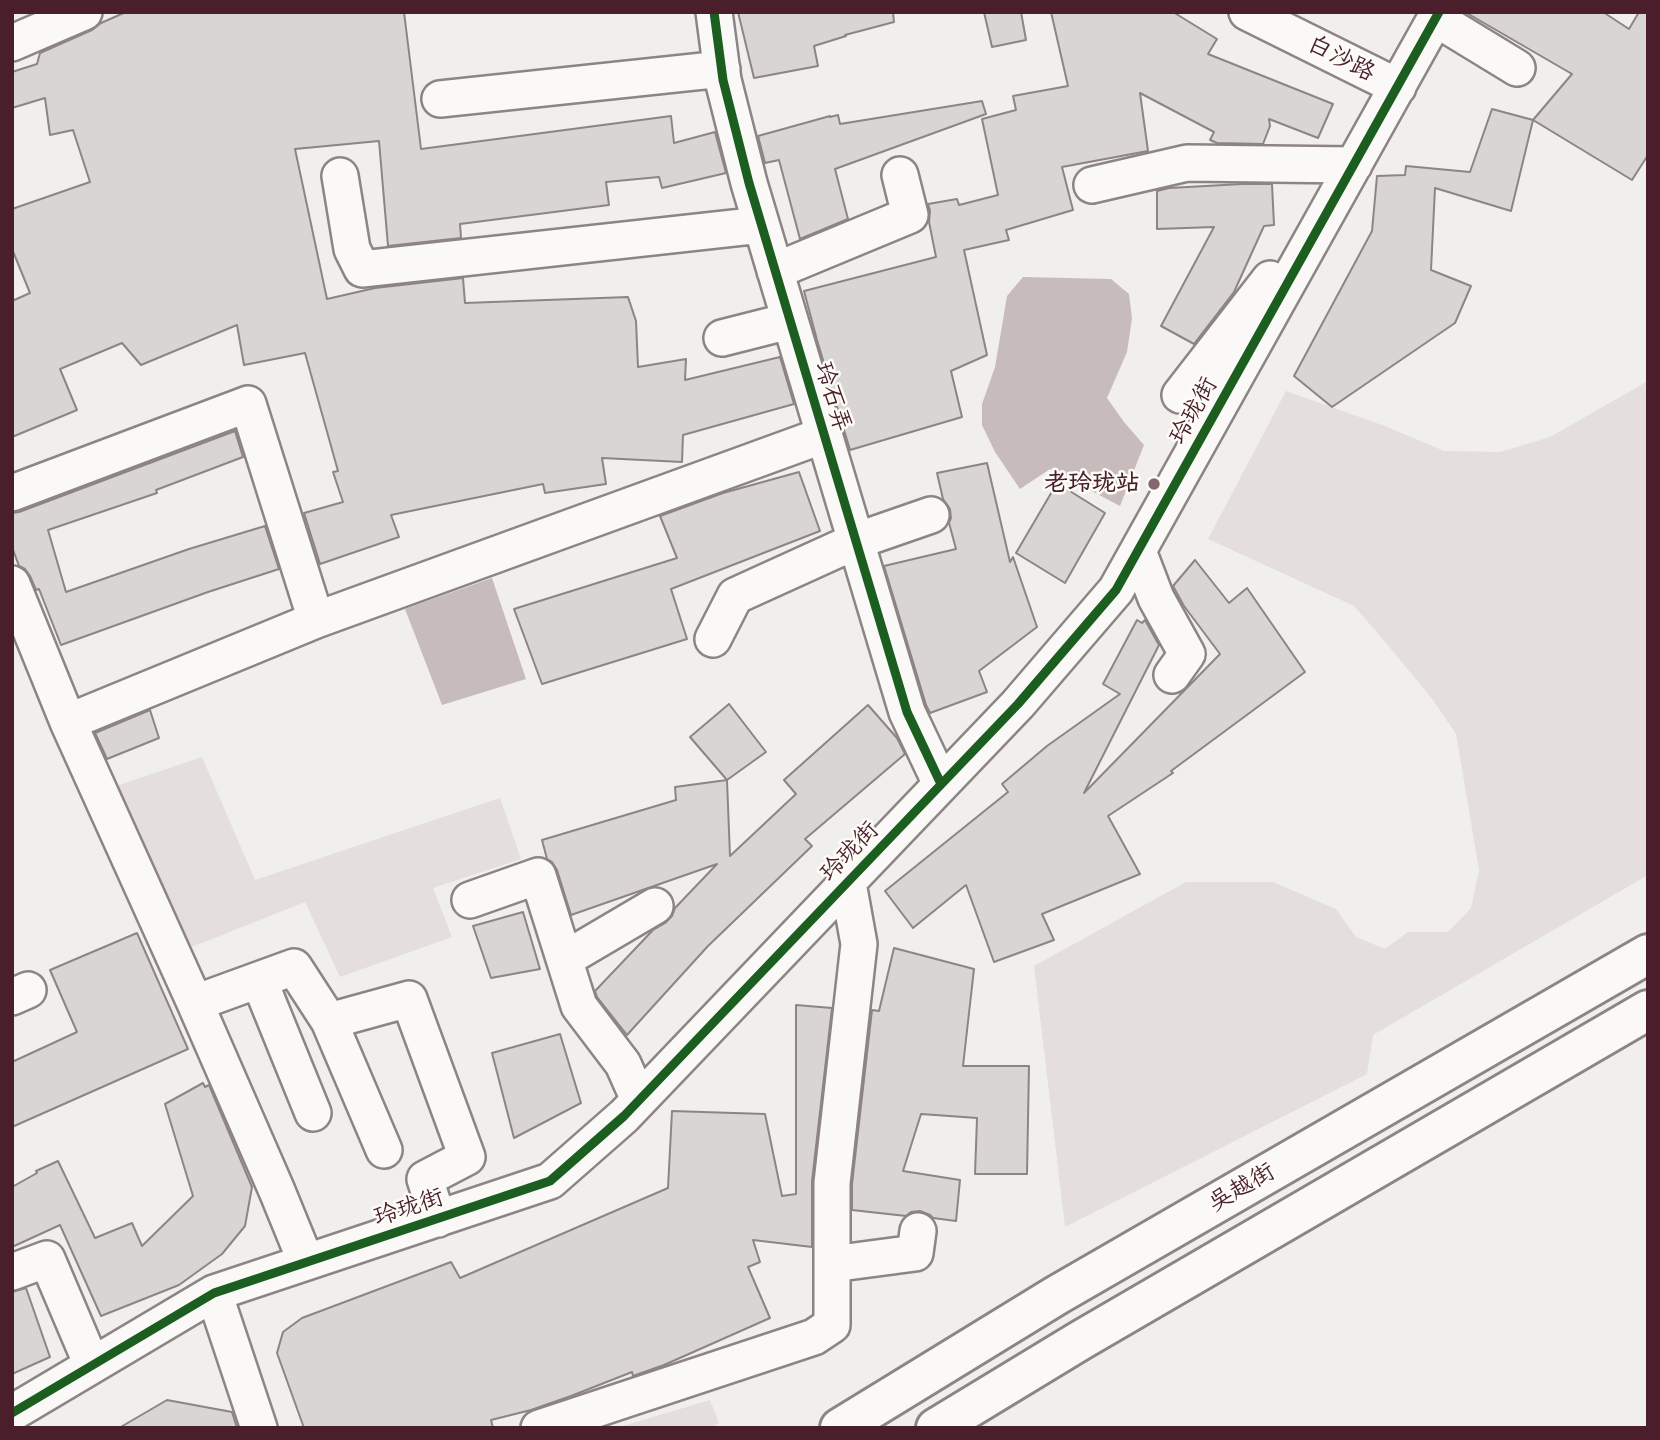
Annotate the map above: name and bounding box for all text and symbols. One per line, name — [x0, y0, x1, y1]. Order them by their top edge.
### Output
street label: 白沙路 — [1302, 30, 1380, 88]
street label: 玲石弄 — [808, 358, 856, 436]
street label: 玲珑街 — [1164, 373, 1224, 449]
place label: 老玲珑站 — [1044, 470, 1140, 498]
marker: 老玲珑站 — [1146, 476, 1162, 492]
street label: 玲珑街 — [815, 816, 885, 888]
street label: 吴越街 — [1204, 1158, 1280, 1218]
street label: 玲珑街 — [370, 1183, 448, 1233]

